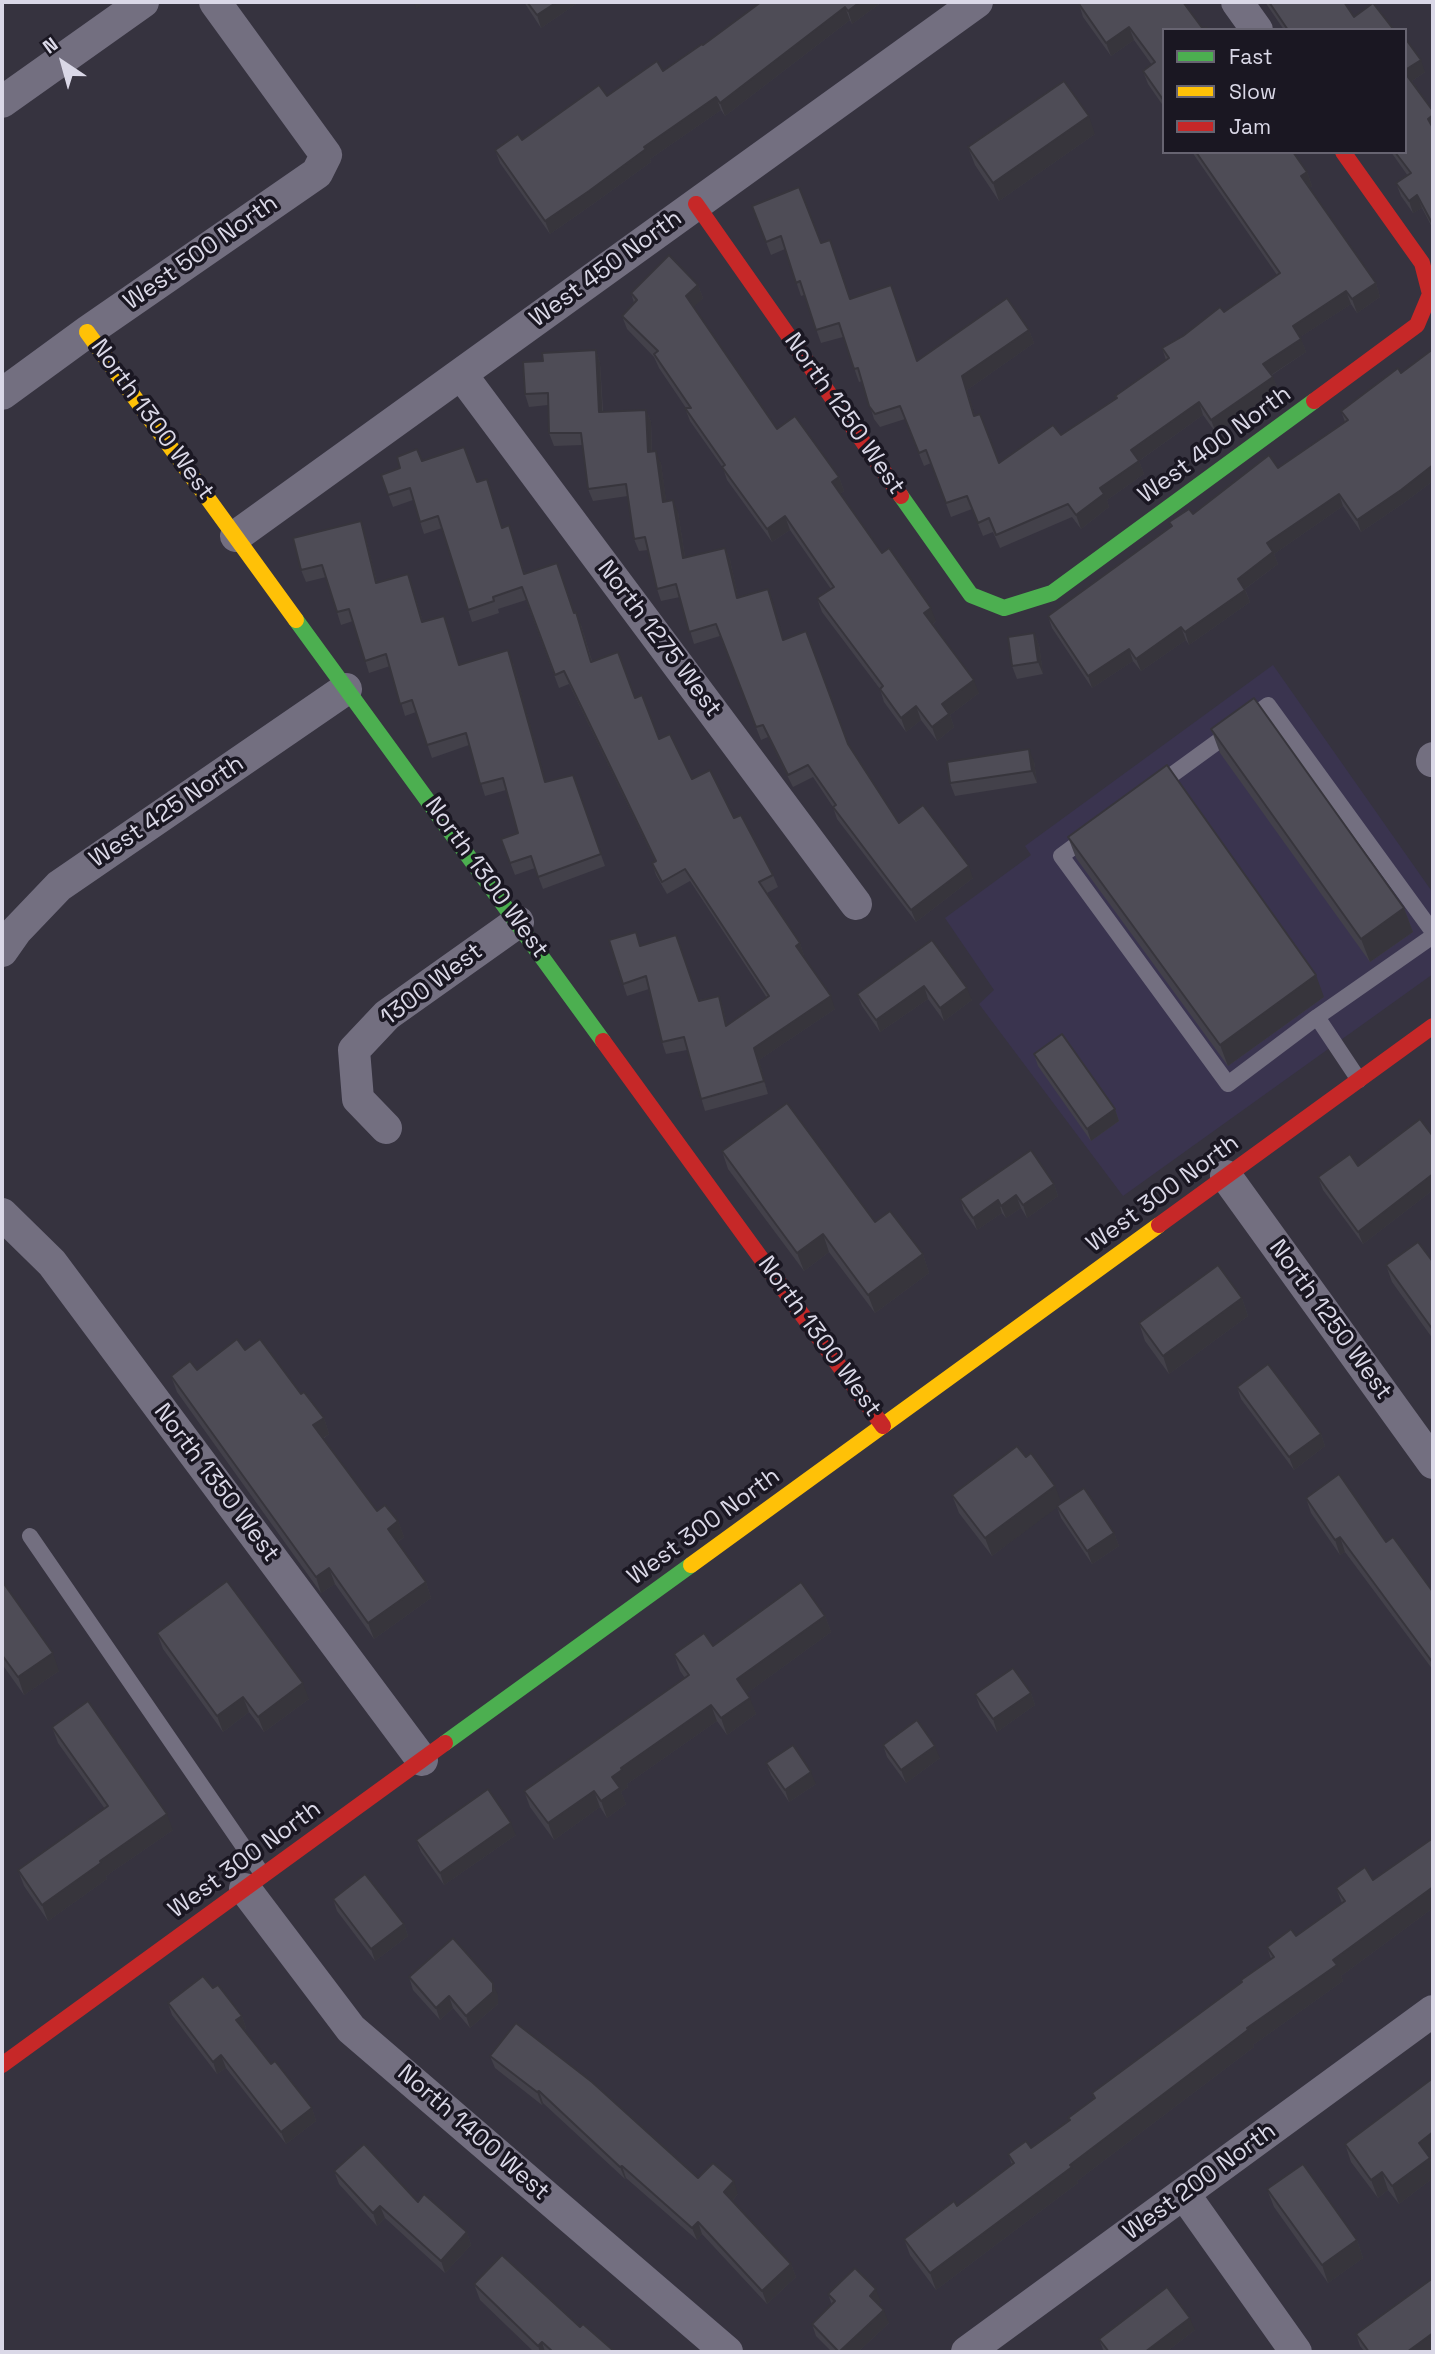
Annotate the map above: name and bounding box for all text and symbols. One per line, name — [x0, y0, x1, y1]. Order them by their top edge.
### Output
north arrow — [28, 28, 98, 98]
legend — [1162, 28, 1407, 154]
text: N — [38, 32, 63, 59]
text: Fast — [1229, 43, 1273, 70]
text: Slow — [1229, 78, 1277, 105]
text: Jam — [1229, 113, 1271, 140]
street label: West 500 North — [118, 189, 284, 317]
street label: West 450 North — [524, 204, 688, 334]
street label: North 1250 West — [778, 328, 910, 500]
street label: North 1300 West — [84, 334, 220, 506]
street label: West 400 North — [1133, 380, 1297, 510]
street label: North 1275 West — [591, 555, 727, 723]
street label: West 425 North — [84, 750, 250, 874]
street label: North 1300 West — [418, 792, 554, 964]
street label: 1300 West — [376, 937, 488, 1033]
street label: West 300 North — [1081, 1129, 1245, 1259]
street label: North 1250 West — [1262, 1234, 1398, 1406]
street label: North 1300 West — [751, 1251, 887, 1423]
street label: North 1350 West — [147, 1398, 285, 1568]
street label: West 300 North — [622, 1462, 786, 1592]
street label: West 300 North — [163, 1795, 327, 1925]
street label: North 1400 West — [391, 2059, 555, 2207]
street label: West 200 North — [1118, 2117, 1282, 2247]

